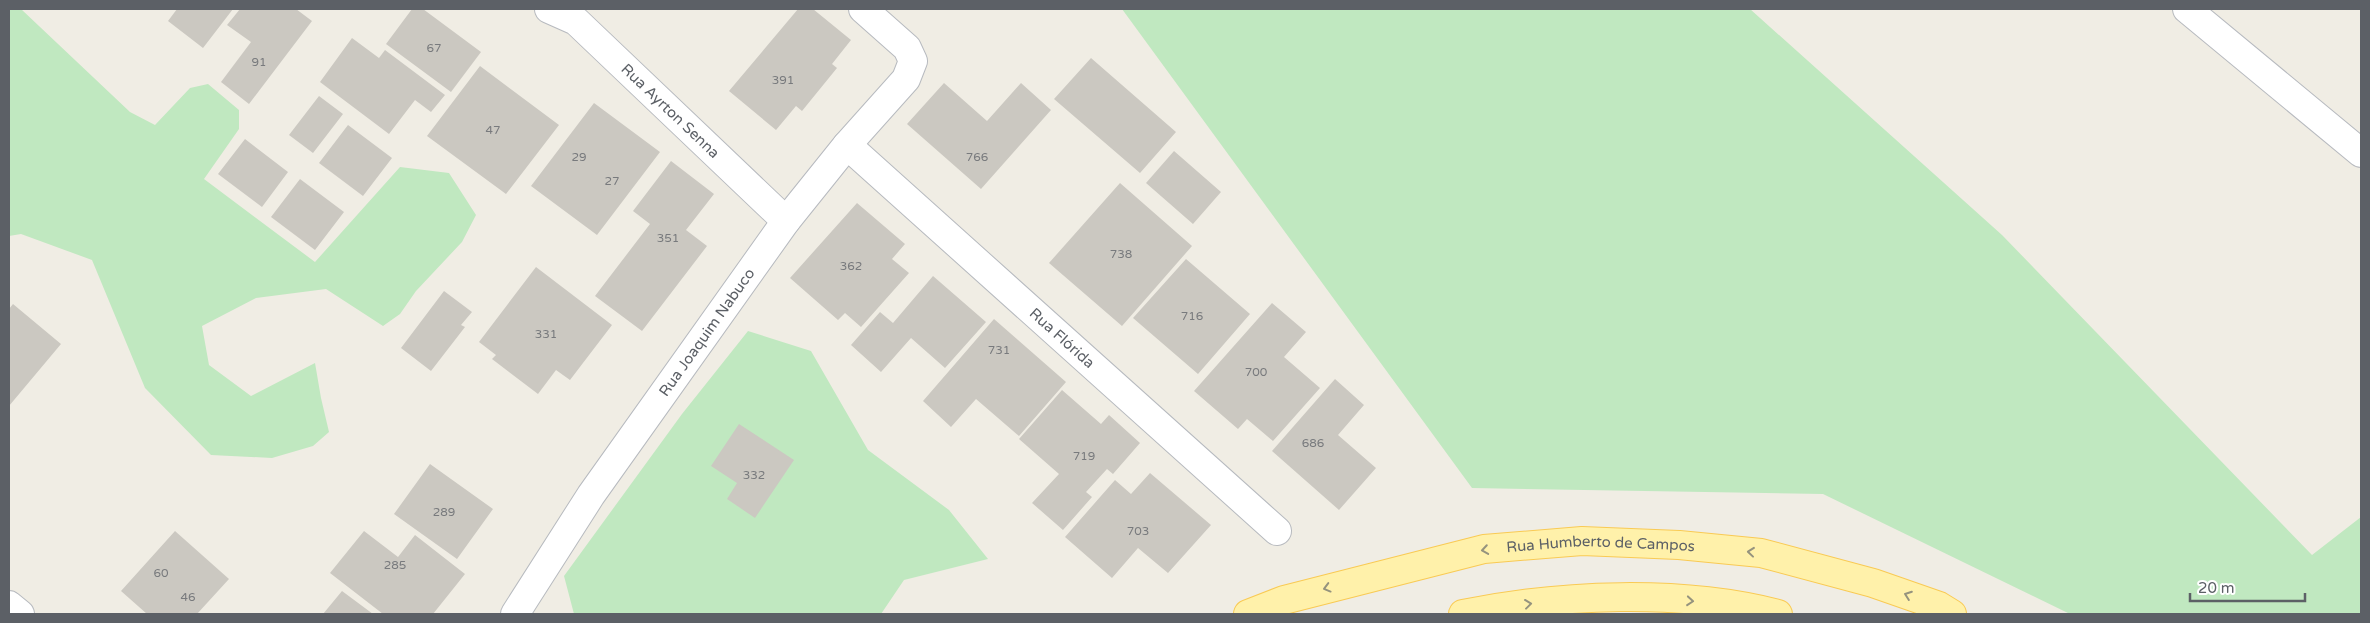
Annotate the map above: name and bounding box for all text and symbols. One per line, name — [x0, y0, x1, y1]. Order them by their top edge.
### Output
house number: 67 — [426, 41, 442, 55]
house number: 91 — [251, 55, 267, 69]
street label: Rua Ayrton Senna — [618, 60, 723, 162]
house number: 391 — [772, 73, 794, 87]
house number: 47 — [485, 123, 501, 137]
house number: 29 — [571, 150, 587, 164]
house number: 766 — [966, 150, 988, 164]
house number: 27 — [604, 174, 620, 188]
house number: 351 — [657, 231, 679, 245]
house number: 738 — [1110, 247, 1132, 261]
house number: 362 — [840, 259, 862, 273]
street label: Rua Joaquim Nabuco — [655, 265, 759, 400]
street label: Rua Flórida — [1026, 304, 1098, 372]
house number: 716 — [1181, 309, 1203, 323]
house number: 331 — [535, 327, 557, 341]
house number: 731 — [988, 343, 1010, 357]
house number: 700 — [1245, 365, 1268, 379]
house number: 686 — [1302, 436, 1324, 450]
house number: 719 — [1073, 449, 1095, 463]
house number: 332 — [743, 468, 765, 482]
house number: 289 — [433, 505, 455, 519]
house number: 703 — [1127, 524, 1149, 538]
street label: Rua Humberto de Campos — [1506, 532, 1696, 556]
one-way arrow — [1480, 544, 1488, 555]
one-way arrow — [1747, 547, 1755, 558]
house number: 285 — [384, 558, 406, 572]
house number: 60 — [153, 566, 169, 580]
scale bar — [2190, 570, 2305, 602]
text: 20 m — [2198, 579, 2235, 597]
one-way arrow — [1323, 583, 1331, 593]
house number: 46 — [180, 590, 196, 604]
one-way arrow — [1904, 591, 1912, 601]
one-way arrow — [1687, 595, 1695, 606]
one-way arrow — [1525, 599, 1533, 610]

